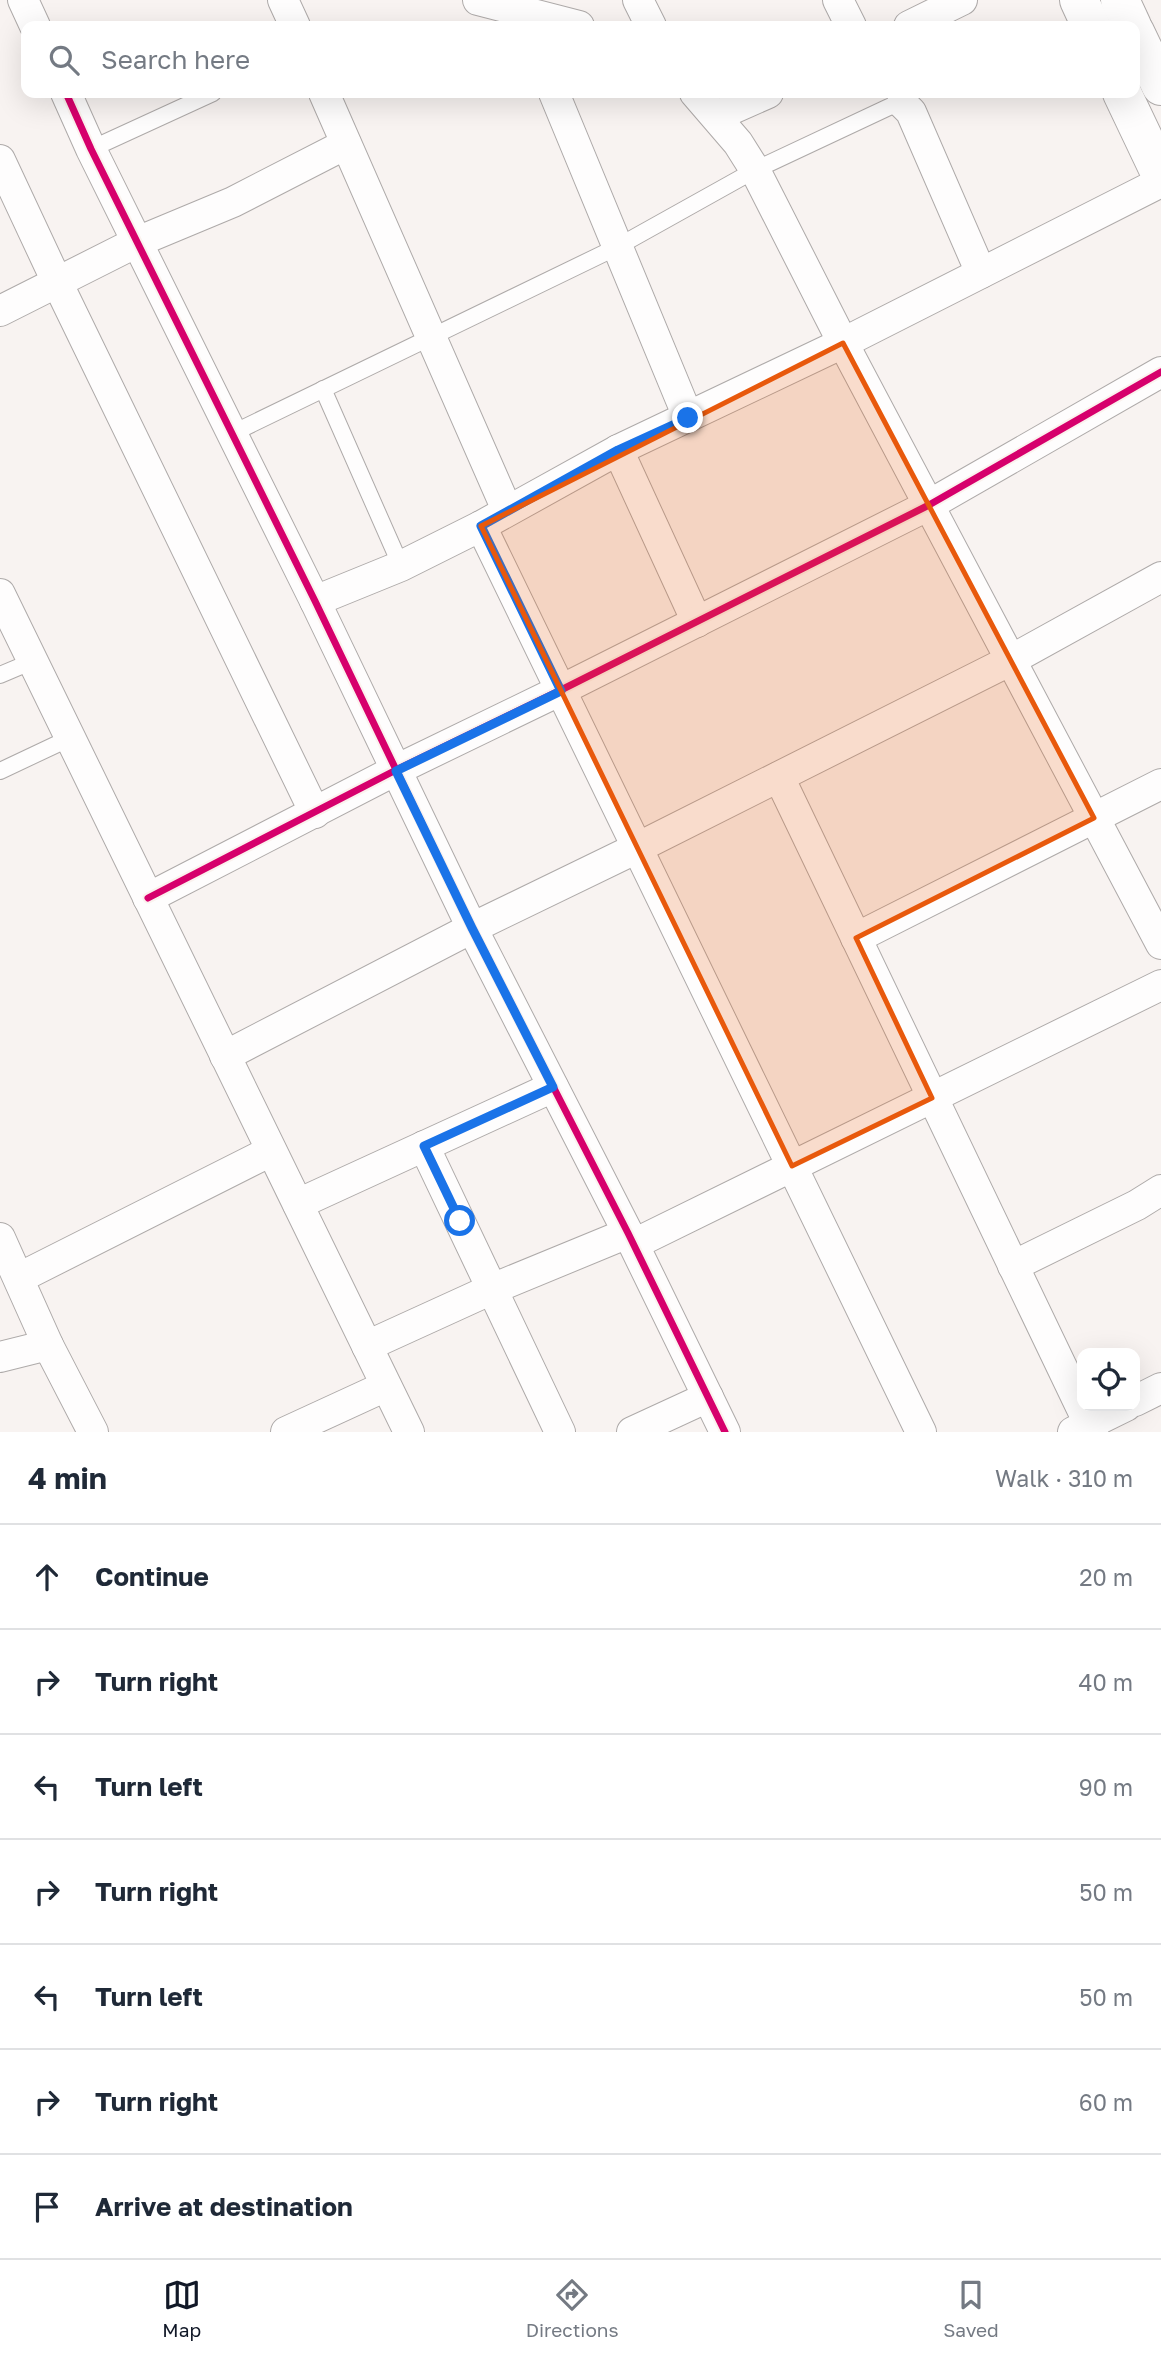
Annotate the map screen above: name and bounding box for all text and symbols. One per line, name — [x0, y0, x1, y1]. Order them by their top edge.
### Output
search box — [21, 21, 1140, 98]
icon: search — [45, 41, 83, 79]
text: Search here — [101, 44, 250, 75]
route end — [672, 402, 703, 433]
route start — [444, 1205, 475, 1236]
map controls — [1077, 1348, 1140, 1411]
button: locate — [1077, 1348, 1140, 1411]
text: 4 min — [28, 1460, 107, 1496]
text: Walk · 310 m — [995, 1464, 1133, 1492]
icon: ahead — [28, 1558, 66, 1596]
text: Continue — [95, 1561, 209, 1592]
text: 20 m — [1079, 1563, 1133, 1591]
icon: right — [28, 1663, 66, 1701]
text: Turn right — [95, 1666, 218, 1697]
text: 40 m — [1079, 1668, 1133, 1696]
icon: left — [28, 1768, 66, 1806]
text: Turn left — [95, 1771, 203, 1802]
text: 90 m — [1079, 1773, 1133, 1801]
icon: right — [28, 1873, 66, 1911]
text: Turn right — [95, 1876, 218, 1907]
text: 50 m — [1079, 1878, 1133, 1906]
icon: left — [28, 1978, 66, 2016]
text: Turn left — [95, 1981, 203, 2012]
text: 50 m — [1079, 1983, 1133, 2011]
icon: right — [28, 2083, 66, 2121]
text: Turn right — [95, 2086, 218, 2117]
text: 60 m — [1079, 2088, 1133, 2116]
icon: arrive — [28, 2188, 66, 2226]
text: Arrive at destination — [95, 2191, 353, 2222]
tab: Map — [162, 2276, 201, 2341]
tab: Directions — [526, 2276, 619, 2341]
tab: Saved — [943, 2276, 999, 2341]

